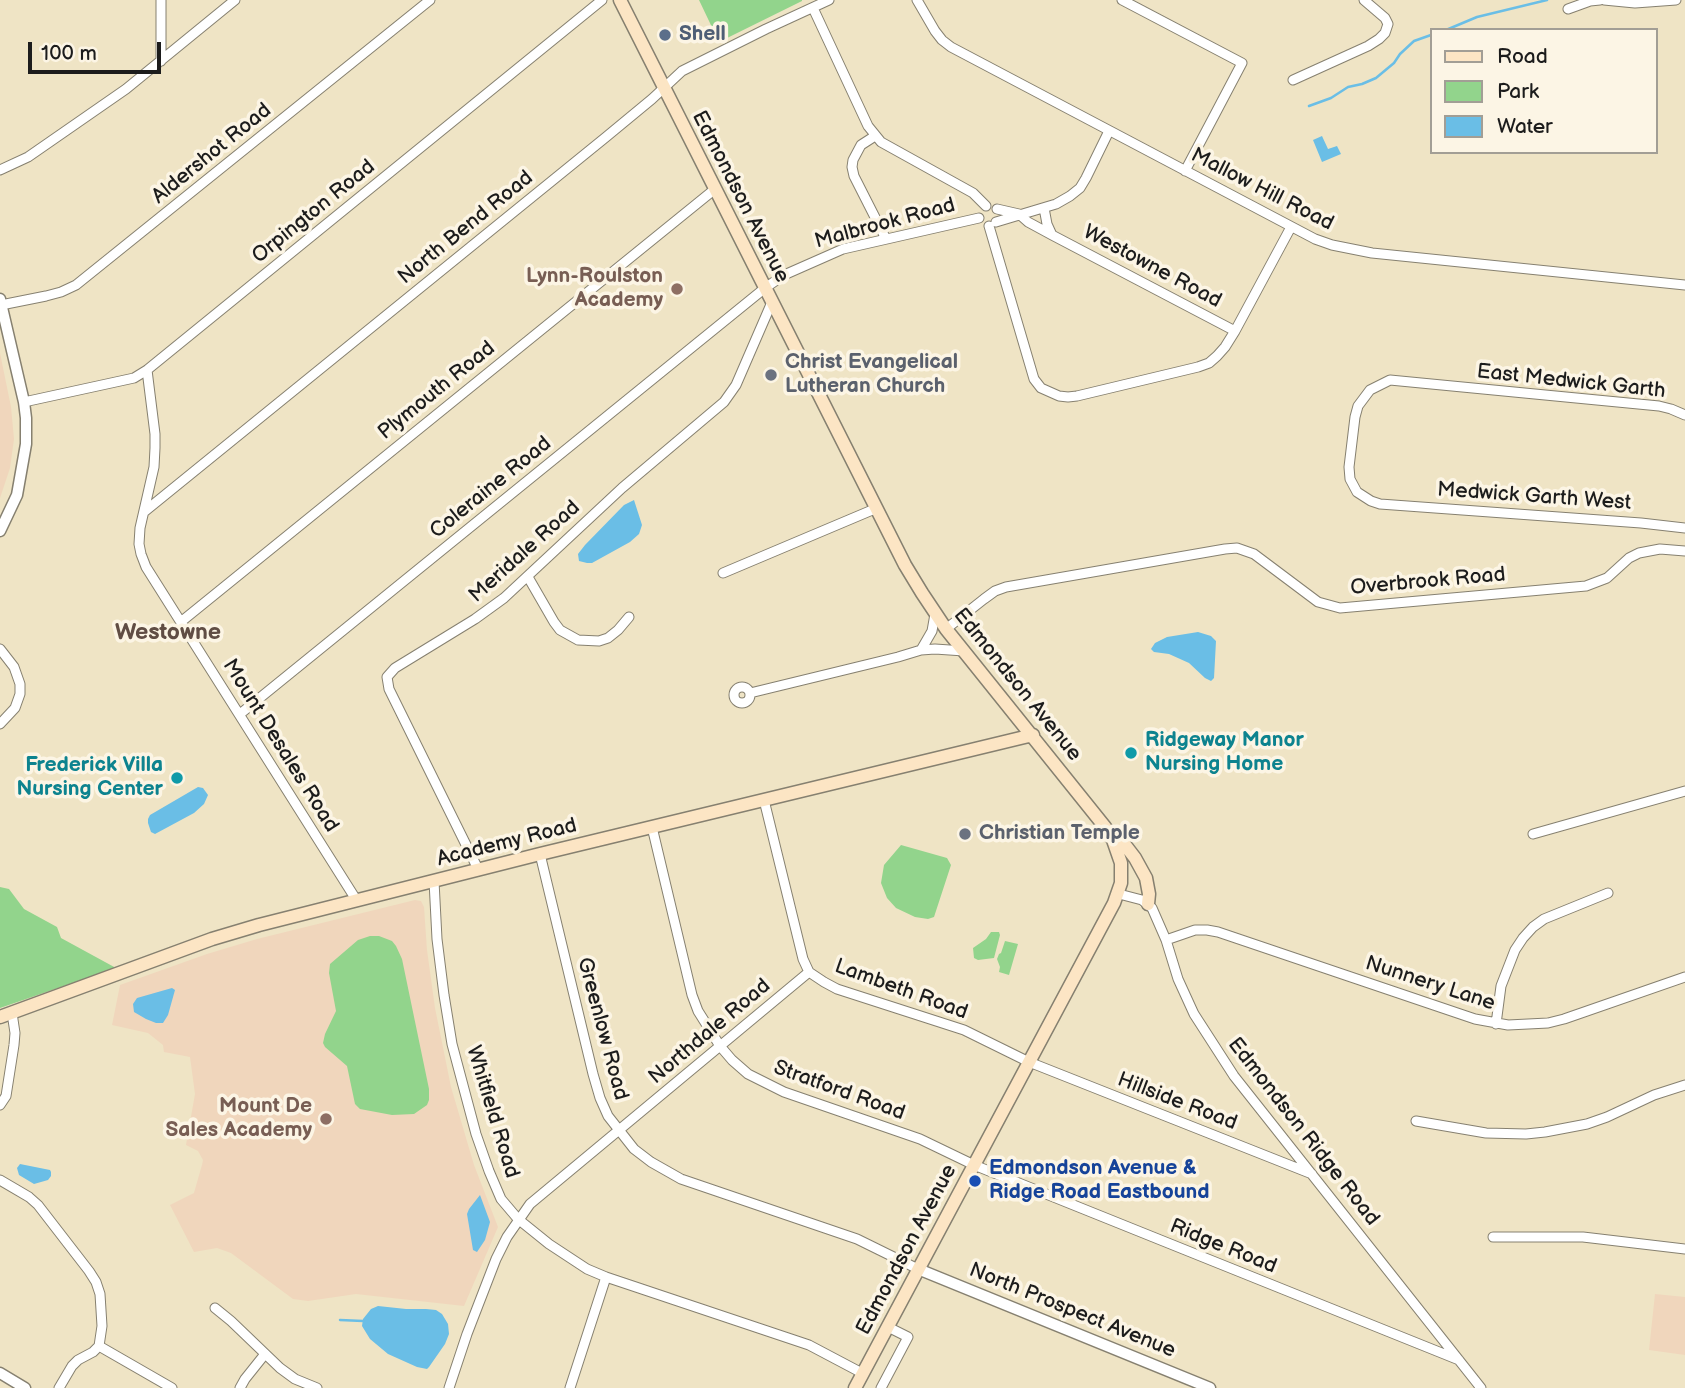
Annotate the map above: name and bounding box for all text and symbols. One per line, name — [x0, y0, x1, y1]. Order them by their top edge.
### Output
place label: Shell — [679, 22, 726, 48]
marker: Shell — [657, 27, 673, 43]
scale bar — [32, 28, 164, 72]
legend — [1430, 28, 1657, 154]
text: 100 m — [41, 41, 97, 66]
text: Road — [1497, 44, 1548, 69]
text: Park — [1497, 79, 1539, 104]
street label: Aldershot Road — [147, 98, 277, 210]
street label: Edmondson Avenue — [686, 107, 794, 287]
text: Water — [1497, 114, 1553, 139]
street label: Mallow Hill Road — [1186, 143, 1338, 237]
street label: Orpington Road — [248, 155, 380, 269]
street label: North Bend Road — [393, 166, 539, 290]
street label: Malbrook Road — [812, 193, 958, 255]
street label: Westowne Road — [1078, 220, 1226, 314]
place label: Lynn-Roulston Academy — [526, 264, 663, 314]
marker: Lynn-Roulston Academy — [669, 281, 685, 297]
street label: Plymouth Road — [374, 336, 500, 446]
place label: Christ Evangelical Lutheran Church — [785, 350, 958, 400]
street label: East Medwick Garth — [1475, 360, 1667, 404]
marker: Christ Evangelical Lutheran Church — [763, 367, 779, 383]
street label: Coleraine Road — [425, 431, 557, 545]
street label: Medwick Garth West — [1436, 478, 1632, 516]
street label: Meridale Road — [464, 496, 586, 608]
street label: Overbrook Road — [1349, 563, 1507, 601]
street label: Edmondson Avenue — [948, 603, 1086, 767]
district label: Westowne — [115, 619, 221, 647]
street label: Mount Desales Road — [217, 655, 343, 837]
place label: Ridgeway Manor Nursing Home — [1145, 728, 1304, 778]
marker: Ridgeway Manor Nursing Home — [1123, 745, 1139, 761]
place label: Frederick Villa Nursing Center — [16, 753, 163, 803]
marker: Frederick Villa Nursing Center — [169, 770, 185, 786]
street label: Academy Road — [434, 813, 580, 873]
place label: Christian Temple — [979, 821, 1140, 847]
marker: Christian Temple — [957, 826, 973, 842]
street label: Nunnery Lane — [1362, 951, 1498, 1017]
street label: Lambeth Road — [831, 954, 971, 1026]
street label: Greenlow Road — [571, 955, 633, 1103]
street label: Northdale Road — [644, 974, 776, 1090]
street label: Edmondson Ridge Road — [1222, 1033, 1384, 1231]
street label: Whitfield Road — [460, 1043, 524, 1181]
street label: Stratford Road — [770, 1056, 908, 1126]
street label: Hillside Road — [1114, 1068, 1240, 1136]
place label: Mount De Sales Academy — [166, 1094, 312, 1144]
marker: Mount De Sales Academy — [318, 1111, 334, 1127]
place label: Edmondson Avenue & Ridge Road Eastbound — [989, 1156, 1210, 1206]
street label: Edmondson Avenue — [851, 1160, 963, 1340]
marker: Edmondson Avenue & Ridge Road Eastbound — [967, 1173, 983, 1189]
street label: Ridge Road — [1166, 1214, 1280, 1280]
street label: North Prospect Avenue — [965, 1258, 1179, 1364]

